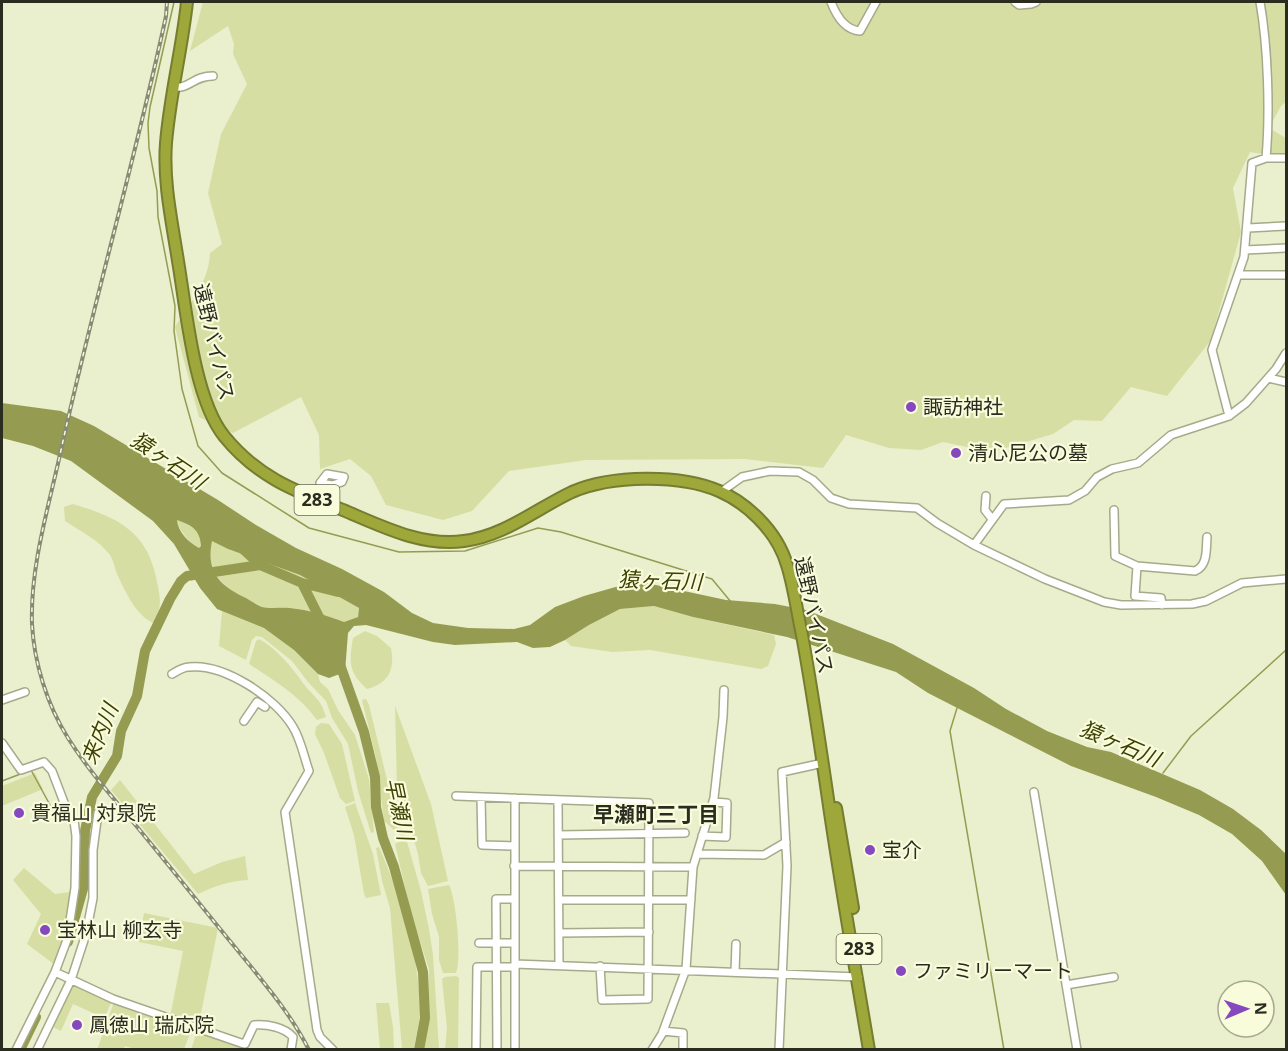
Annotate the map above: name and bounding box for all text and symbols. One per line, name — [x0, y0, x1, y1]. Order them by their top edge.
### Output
street label: 遠野バイパス — [188, 281, 241, 403]
place label: 諏訪神社 — [923, 393, 1003, 420]
marker: 諏訪神社 — [904, 400, 918, 414]
water label: 猿ヶ石川 — [126, 425, 213, 496]
place label: 清心尼公の墓 — [968, 439, 1088, 466]
marker: 清心尼公の墓 — [949, 446, 963, 460]
road number: 283 — [294, 485, 340, 515]
street label: 遠野バイパス — [789, 554, 840, 676]
water label: 猿ヶ石川 — [618, 565, 704, 596]
water label: 来内川 — [74, 697, 125, 768]
water label: 猿ヶ石川 — [1076, 714, 1166, 773]
water label: 早瀬川 — [380, 775, 421, 844]
place label: 貴福山 対泉院 — [31, 799, 156, 826]
district label: 早瀬町三丁目 — [593, 800, 719, 828]
marker: 貴福山 対泉院 — [12, 806, 26, 820]
place label: 宝介 — [882, 836, 922, 863]
marker: 宝介 — [863, 843, 877, 857]
place label: 宝林山 柳玄寺 — [57, 916, 182, 943]
marker: 宝林山 柳玄寺 — [38, 923, 52, 937]
road number: 283 — [836, 934, 882, 964]
place label: ファミリーマート — [913, 957, 1073, 984]
marker: ファミリーマート — [894, 964, 908, 978]
north arrow — [1216, 979, 1276, 1039]
text: N — [1250, 1002, 1272, 1015]
place label: 鳳徳山 瑞応院 — [89, 1011, 214, 1038]
marker: 鳳徳山 瑞応院 — [70, 1018, 84, 1032]

